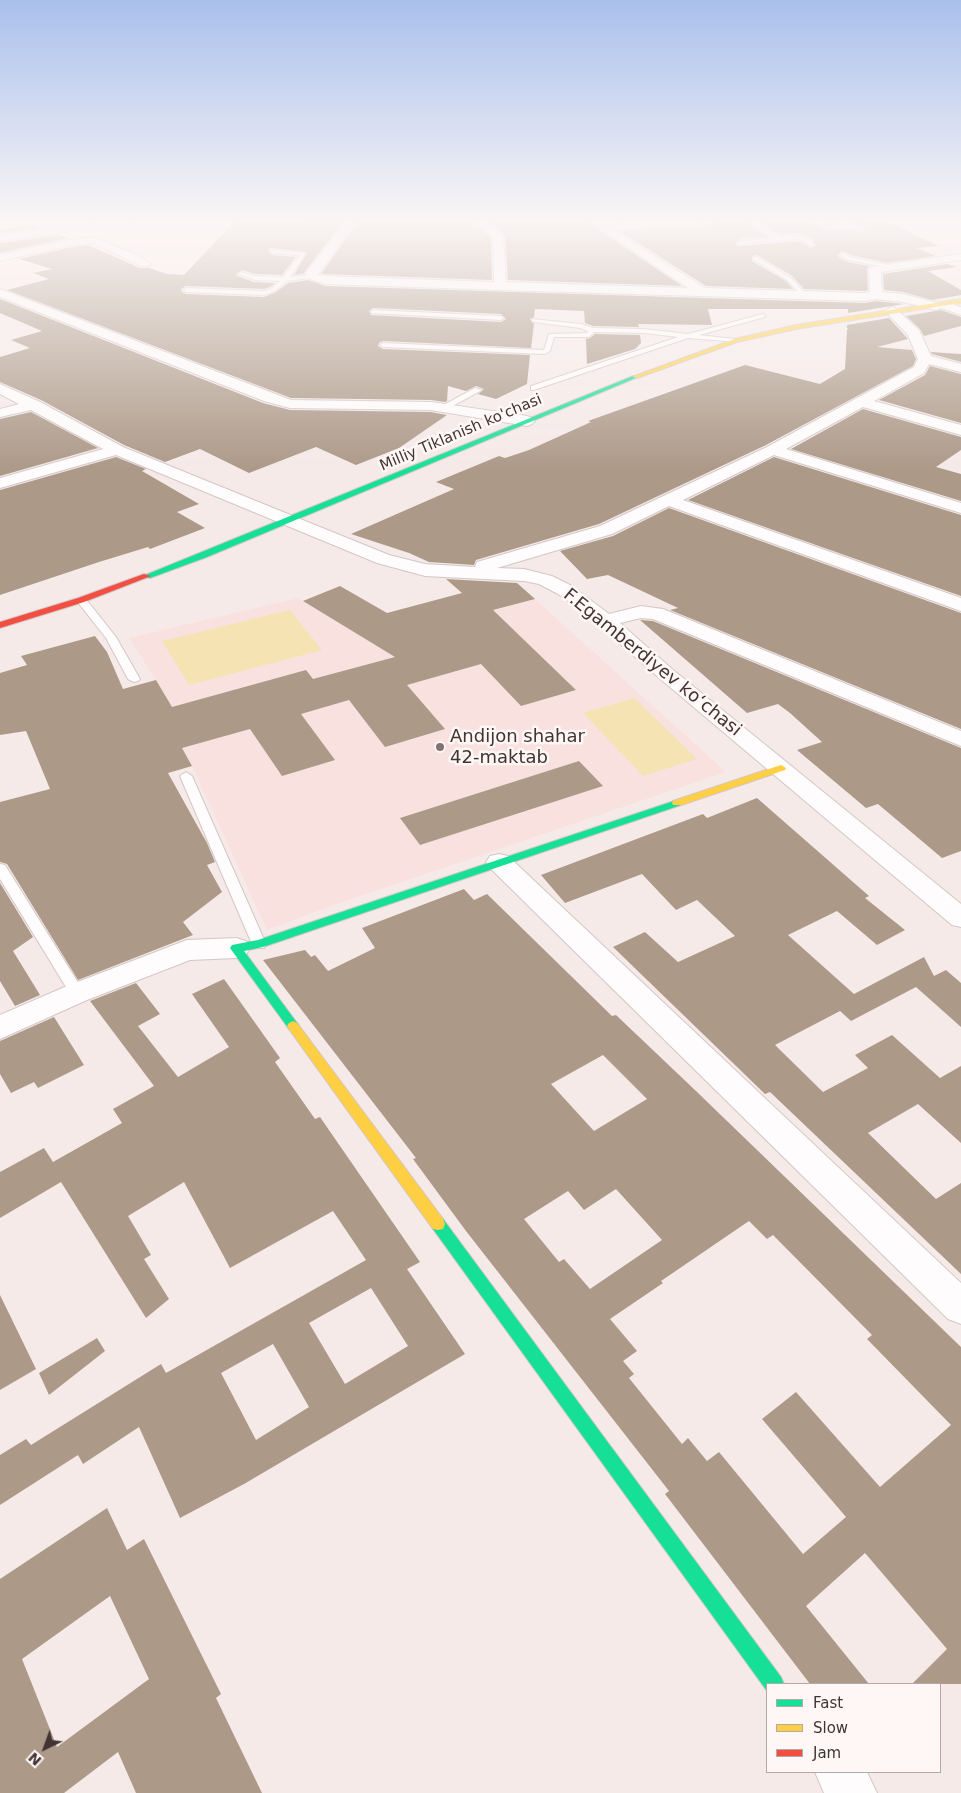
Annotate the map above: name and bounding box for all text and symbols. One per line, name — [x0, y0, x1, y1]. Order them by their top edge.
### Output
street label: Milliy Tiklanish ko'chasi — [377, 391, 545, 475]
street label: F.Egamberdiyev kо‘chasi — [559, 585, 745, 741]
place label: Andijon shahar 42-maktab — [450, 726, 585, 769]
marker: Andijon shahar 42-maktab — [434, 741, 446, 753]
legend — [766, 1683, 941, 1773]
text: Fast — [813, 1694, 843, 1712]
text: Slow — [813, 1719, 848, 1737]
north arrow — [20, 1723, 70, 1773]
text: Jam — [813, 1744, 841, 1762]
text: N — [25, 1749, 45, 1769]

